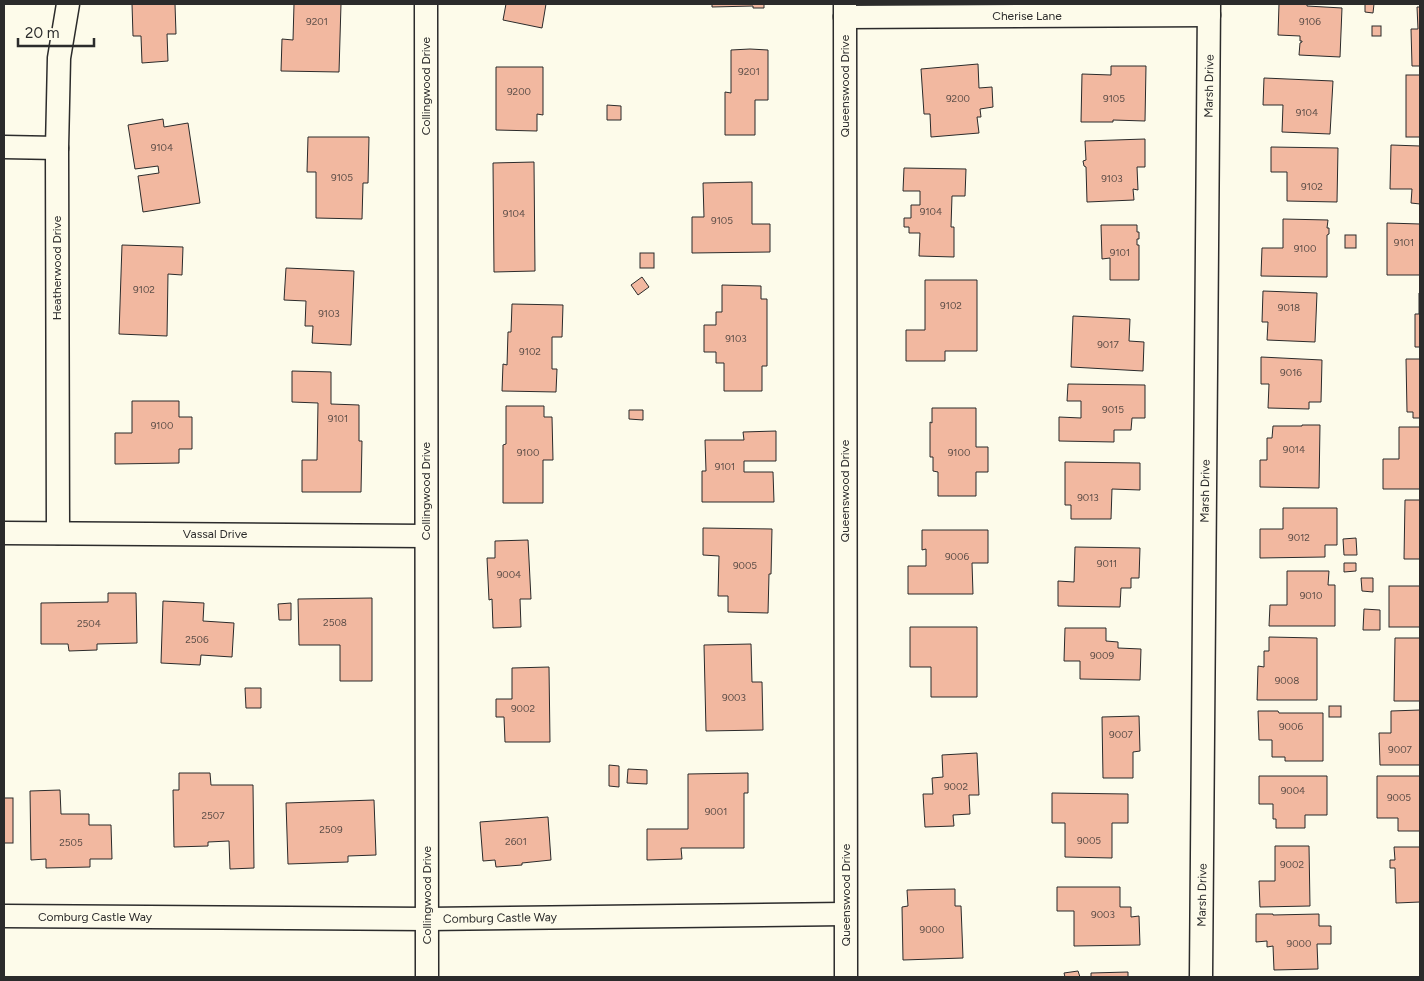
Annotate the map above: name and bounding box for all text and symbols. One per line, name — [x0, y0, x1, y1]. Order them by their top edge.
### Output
street label: Cherise Lane — [992, 9, 1062, 23]
scale bar — [18, 15, 94, 47]
house number: 9201 — [306, 15, 328, 28]
house number: 9106 — [1299, 15, 1321, 28]
text: 20 m — [25, 24, 59, 42]
street label: Queenswood Drive — [838, 34, 852, 137]
street label: Collingwood Drive — [419, 36, 433, 135]
street label: Marsh Drive — [1201, 54, 1217, 118]
house number: 9201 — [738, 65, 760, 78]
house number: 9200 — [507, 85, 531, 98]
house number: 9200 — [946, 92, 970, 105]
house number: 9105 — [1103, 92, 1125, 105]
house number: 9104 — [1296, 106, 1318, 119]
house number: 9104 — [151, 141, 173, 154]
house number: 9105 — [331, 171, 353, 184]
house number: 9103 — [1101, 172, 1123, 185]
house number: 9102 — [1301, 180, 1323, 193]
house number: 9104 — [920, 205, 942, 218]
house number: 9104 — [503, 207, 525, 220]
house number: 9105 — [711, 214, 733, 227]
street label: Heatherwood Drive — [50, 215, 64, 320]
house number: 9101 — [1394, 236, 1414, 249]
house number: 9100 — [1294, 242, 1316, 255]
house number: 9101 — [1110, 246, 1130, 259]
house number: 9102 — [133, 283, 155, 296]
house number: 9102 — [940, 299, 962, 312]
house number: 9018 — [1278, 301, 1300, 314]
house number: 9103 — [318, 307, 340, 320]
house number: 9103 — [725, 332, 747, 345]
house number: 9017 — [1097, 338, 1119, 351]
house number: 9102 — [519, 345, 541, 358]
house number: 9016 — [1280, 366, 1302, 379]
house number: 9015 — [1102, 403, 1124, 416]
house number: 9101 — [328, 412, 348, 425]
house number: 9100 — [151, 419, 173, 432]
street label: Queenswood Drive — [838, 439, 852, 542]
street label: Collingwood Drive — [419, 441, 433, 540]
house number: 9014 — [1283, 443, 1305, 456]
house number: 9100 — [517, 446, 539, 459]
house number: 9100 — [948, 446, 970, 459]
street label: Marsh Drive — [1197, 459, 1213, 523]
house number: 9101 — [715, 460, 735, 473]
house number: 9013 — [1077, 491, 1099, 504]
street label: Vassal Drive — [183, 527, 248, 541]
house number: 9012 — [1288, 531, 1310, 544]
house number: 9006 — [945, 550, 969, 563]
house number: 9011 — [1097, 557, 1117, 570]
house number: 9005 — [733, 559, 757, 572]
house number: 9004 — [497, 568, 521, 581]
house number: 9010 — [1300, 589, 1322, 602]
house number: 2508 — [323, 616, 347, 629]
house number: 2504 — [77, 617, 101, 630]
house number: 2506 — [185, 633, 209, 646]
house number: 9009 — [1090, 649, 1114, 662]
house number: 9008 — [1275, 674, 1299, 687]
house number: 9003 — [722, 691, 746, 704]
house number: 9002 — [511, 702, 535, 715]
house number: 9006 — [1279, 720, 1303, 733]
house number: 9007 — [1109, 728, 1134, 741]
house number: 9007 — [1388, 743, 1413, 756]
house number: 9002 — [944, 780, 968, 793]
house number: 9004 — [1281, 784, 1305, 797]
house number: 9005 — [1387, 791, 1411, 804]
house number: 9001 — [705, 805, 727, 818]
house number: 2507 — [201, 809, 225, 822]
house number: 2509 — [319, 823, 343, 836]
house number: 9005 — [1077, 834, 1101, 847]
house number: 2601 — [505, 835, 527, 848]
house number: 2505 — [59, 836, 83, 849]
street label: Queenswood Drive — [839, 843, 853, 946]
street label: Collingwood Drive — [420, 845, 434, 944]
house number: 9002 — [1280, 858, 1304, 871]
street label: Marsh Drive — [1194, 863, 1210, 927]
house number: 9003 — [1091, 908, 1115, 921]
street label: Comburg Castle Way — [38, 910, 153, 924]
street label: Comburg Castle Way — [443, 910, 558, 926]
house number: 9000 — [920, 923, 944, 936]
house number: 9000 — [1287, 937, 1311, 950]

